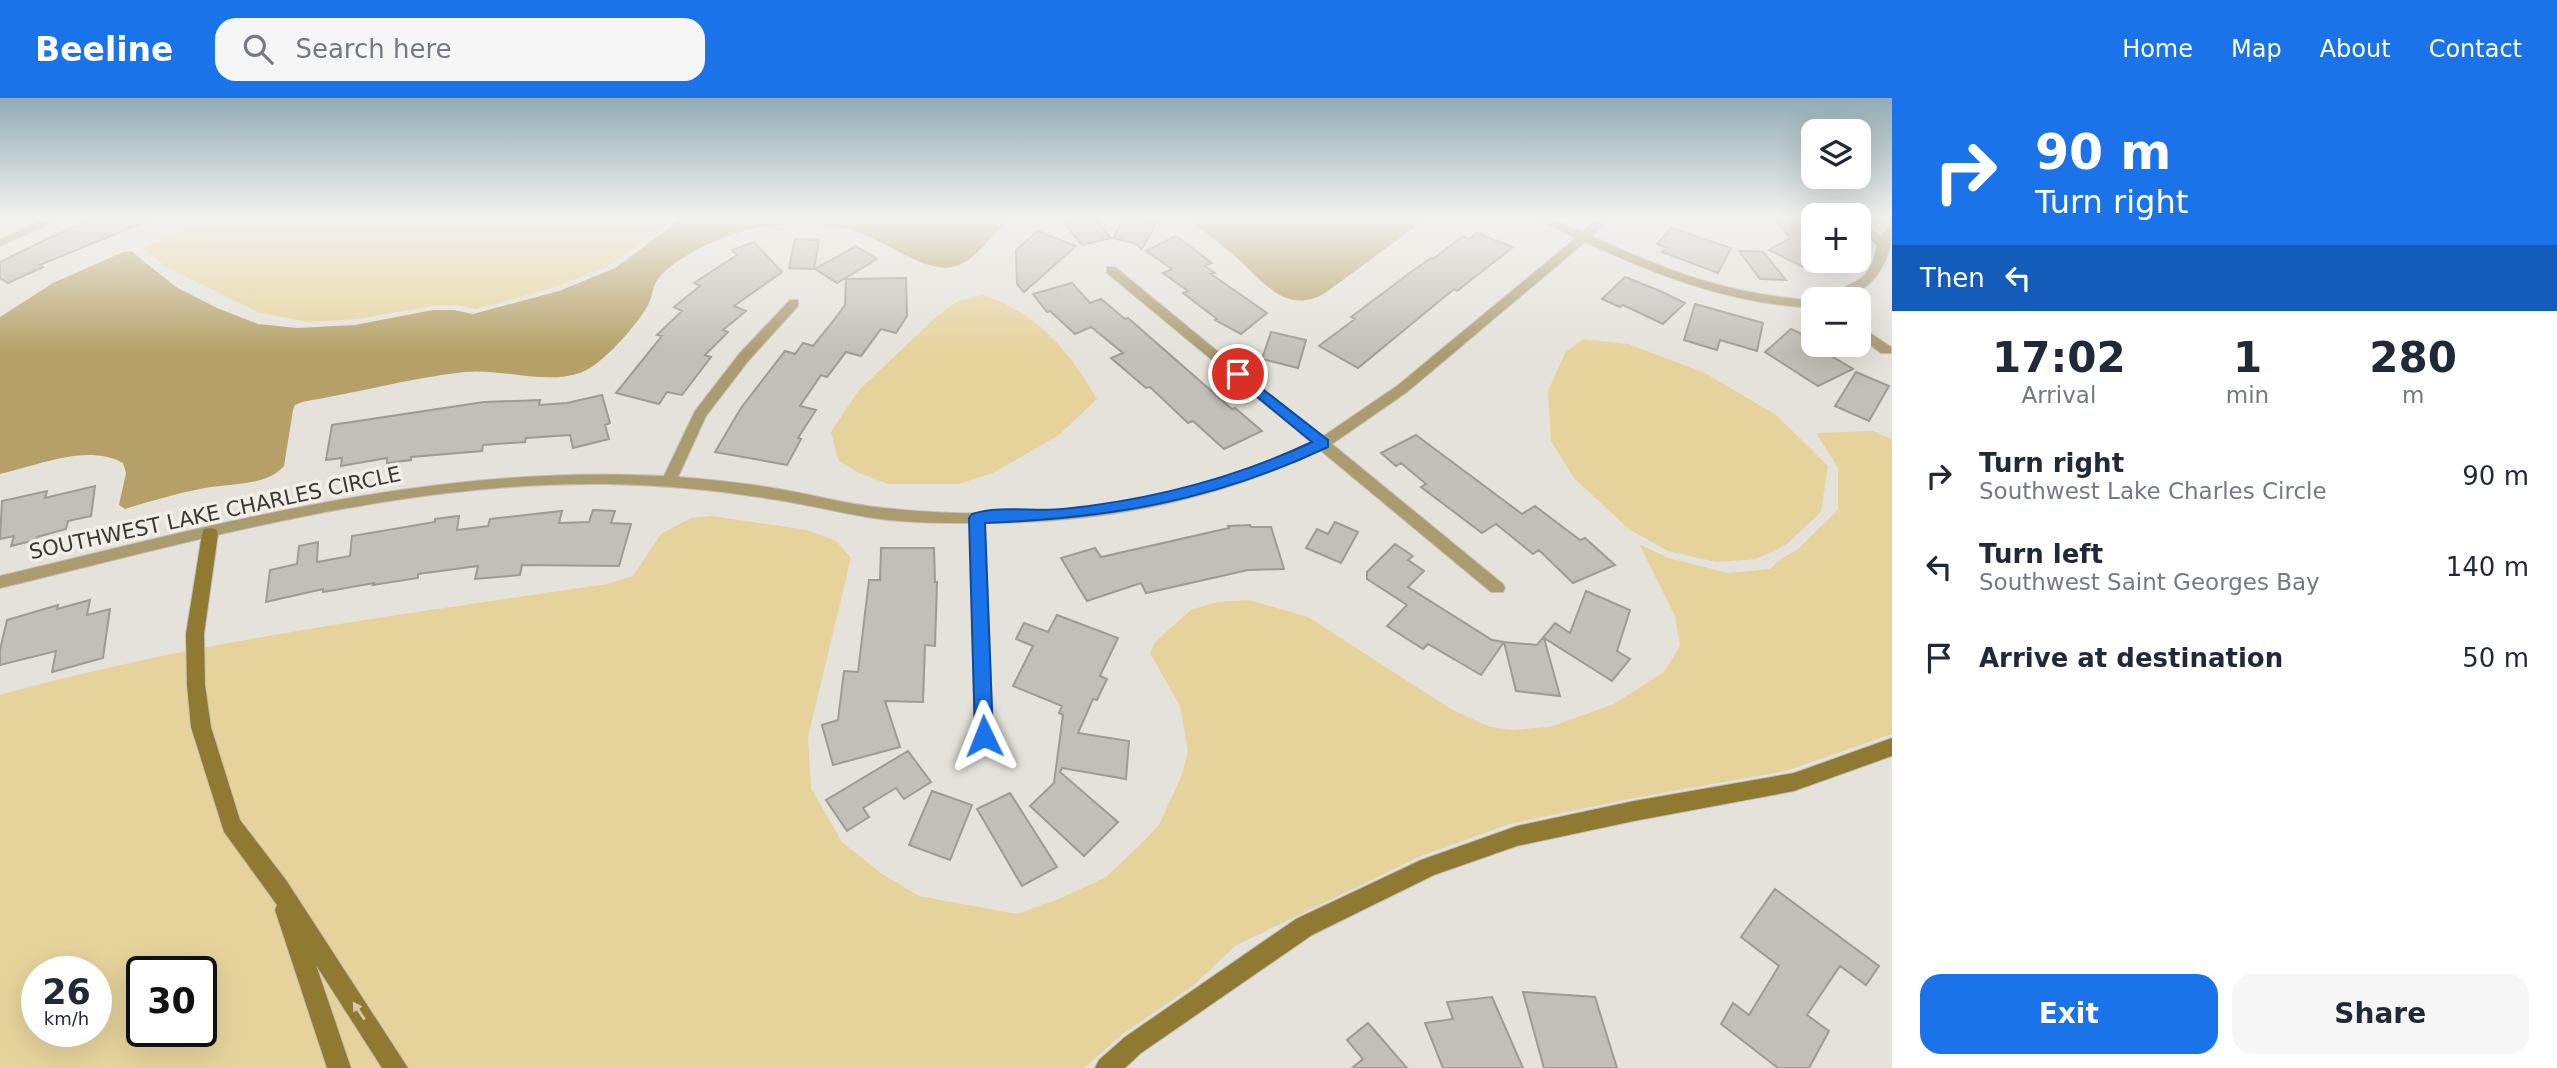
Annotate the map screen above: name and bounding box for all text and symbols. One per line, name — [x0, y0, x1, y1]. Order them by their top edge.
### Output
search box — [215, 18, 705, 81]
text: Beeline — [35, 30, 173, 69]
icon: search — [239, 30, 277, 68]
text: Search here — [295, 34, 452, 64]
text: Home — [2122, 35, 2193, 63]
text: Map — [2231, 35, 2282, 63]
text: About — [2320, 35, 2391, 63]
text: Contact — [2429, 35, 2522, 63]
map controls — [1801, 119, 1871, 357]
button: layers — [1801, 119, 1871, 189]
text: 90 m — [2035, 124, 2171, 181]
icon: right — [1920, 126, 2011, 217]
text: Turn right — [2035, 183, 2188, 221]
button: + — [1801, 203, 1871, 273]
icon: left — [1999, 259, 2037, 297]
text: Then — [1920, 263, 1985, 293]
button: − — [1801, 287, 1871, 357]
text: 17:02 — [1992, 333, 2126, 382]
text: 1 — [2233, 333, 2262, 382]
text: 280 — [2369, 333, 2457, 382]
pin — [1208, 344, 1268, 404]
icon: arrive — [1219, 355, 1257, 393]
text: Arrival — [2022, 382, 2096, 408]
text: min — [2226, 382, 2269, 408]
text: m — [2402, 382, 2424, 408]
text: Turn right — [1979, 448, 2124, 478]
icon: right — [1920, 457, 1958, 495]
text: 90 m — [2462, 461, 2529, 491]
street label: SOUTHWEST LAKE CHARLES CIRCLE — [27, 462, 403, 564]
text: Southwest Lake Charles Circle — [1979, 478, 2327, 504]
text: Turn left — [1979, 539, 2103, 569]
icon: left — [1920, 548, 1958, 586]
text: 140 m — [2446, 552, 2529, 582]
text: Southwest Saint Georges Bay — [1979, 569, 2320, 595]
icon: arrive — [1920, 639, 1958, 677]
text: Arrive at destination — [1979, 643, 2283, 673]
text: 50 m — [2462, 643, 2529, 673]
position arrow — [947, 699, 1021, 773]
speed limit sign: 30 — [126, 956, 217, 1047]
text: 26 — [42, 972, 91, 1012]
button: Exit — [1920, 974, 2218, 1054]
button: Share — [2232, 974, 2529, 1054]
one-way arrow — [352, 1002, 366, 1020]
text: km/h — [44, 1008, 89, 1029]

